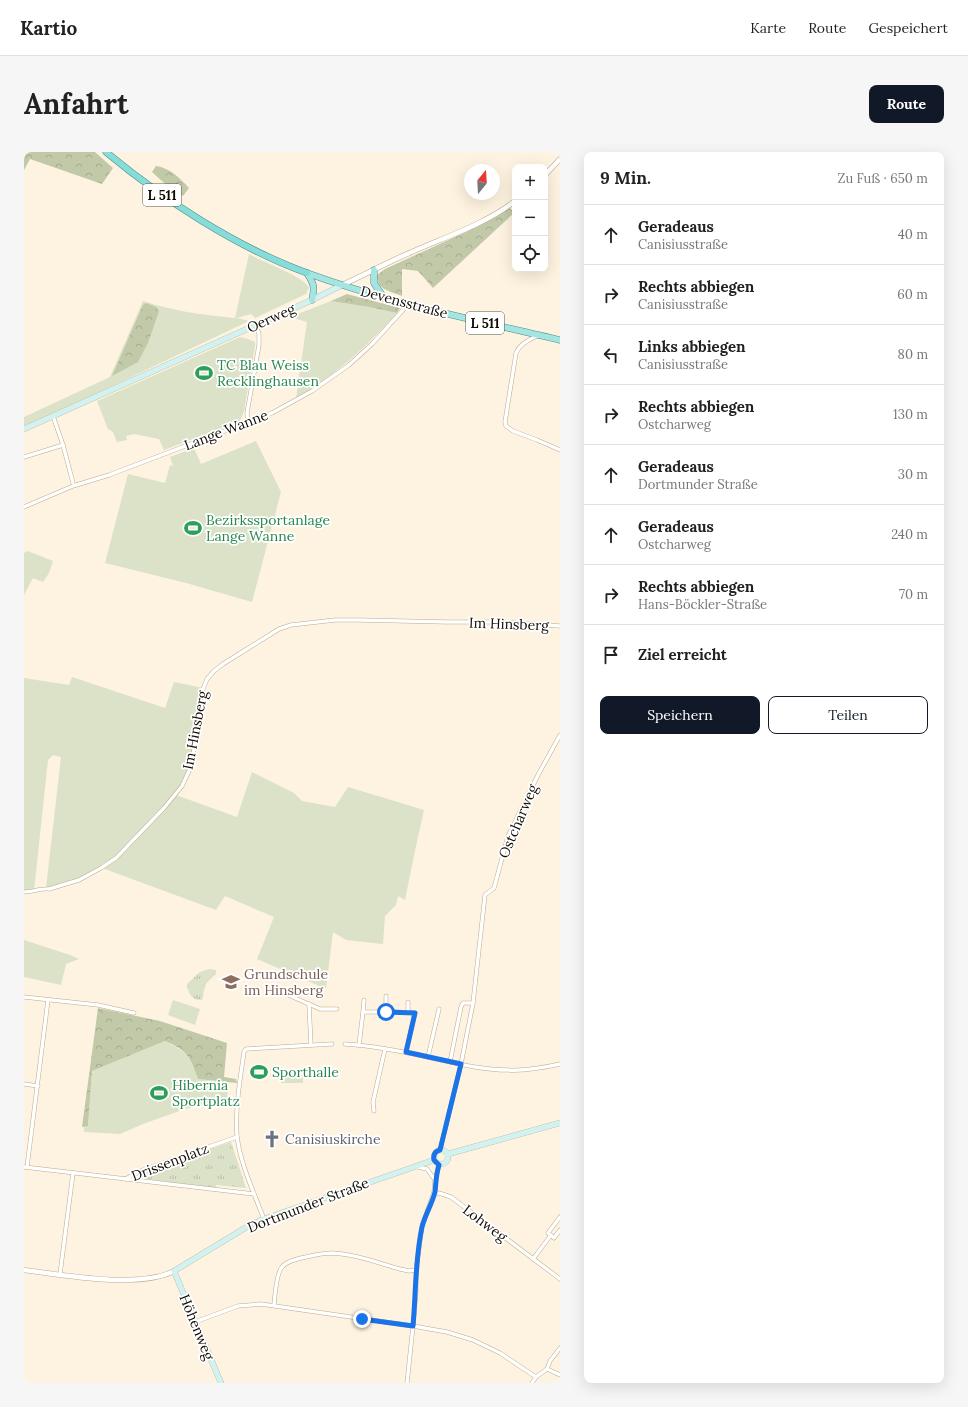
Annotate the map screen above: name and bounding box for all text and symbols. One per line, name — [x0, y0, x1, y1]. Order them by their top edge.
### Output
text: Kartio — [20, 16, 77, 40]
text: Karte — [750, 19, 786, 37]
text: Route — [808, 19, 846, 37]
text: Gespeichert — [868, 19, 948, 37]
button: Route — [869, 85, 944, 123]
text: Anfahrt — [24, 86, 128, 122]
north arrow — [464, 164, 500, 200]
map controls — [512, 164, 548, 272]
button: + — [512, 164, 548, 200]
text: 9 Min. — [600, 167, 651, 189]
text: Zu Fuß · 650 m — [837, 170, 928, 187]
road number: L 511 — [143, 184, 181, 206]
button: − — [512, 200, 548, 236]
text: Geradeaus — [638, 217, 714, 236]
icon: ahead — [600, 224, 622, 246]
text: 40 m — [898, 226, 928, 243]
button: locate — [512, 236, 548, 272]
text: Canisiusstraße — [638, 236, 728, 253]
text: Rechts abbiegen — [638, 277, 754, 296]
street label: Devensstraße — [358, 282, 450, 322]
icon: right — [600, 284, 622, 306]
text: 60 m — [897, 286, 928, 303]
text: Canisiusstraße — [638, 296, 728, 313]
street label: Oerweg — [244, 299, 298, 337]
road number: L 511 — [466, 312, 504, 334]
text: Links abbiegen — [638, 337, 746, 356]
icon: left — [600, 344, 622, 366]
text: 80 m — [898, 346, 928, 363]
place label: TC Blau Weiss Recklinghausen — [217, 356, 319, 390]
text: Canisiusstraße — [638, 356, 728, 373]
sports icon: TC Blau Weiss Recklinghausen — [194, 363, 214, 383]
text: Rechts abbiegen — [638, 397, 754, 416]
icon: right — [600, 404, 622, 426]
street label: Lange Wanne — [182, 406, 271, 454]
text: 130 m — [893, 406, 928, 423]
text: Ostcharweg — [638, 416, 711, 433]
text: Geradeaus — [638, 457, 714, 476]
icon: ahead — [600, 464, 622, 486]
text: 30 m — [898, 466, 928, 483]
text: Dortmunder Straße — [638, 476, 758, 493]
place label: Bezirkssportanlage Lange Wanne — [206, 511, 330, 545]
text: Geradeaus — [638, 517, 714, 536]
sports icon: Bezirkssportanlage Lange Wanne — [183, 518, 203, 538]
icon: ahead — [600, 524, 622, 546]
text: 240 m — [891, 526, 928, 543]
text: Ostcharweg — [638, 536, 711, 553]
text: Rechts abbiegen — [638, 577, 754, 596]
icon: right — [600, 584, 622, 606]
text: 70 m — [899, 586, 928, 603]
text: Hans-Böckler-Straße — [638, 596, 767, 613]
street label: Im Hinsberg — [469, 614, 550, 634]
icon: arrive — [600, 644, 622, 666]
text: Ziel erreicht — [638, 645, 727, 664]
street label: Im Hinsberg — [179, 689, 212, 771]
button: Speichern — [600, 696, 760, 734]
button: Teilen — [768, 696, 928, 734]
street label: Ostcharweg — [494, 781, 542, 861]
place label: Grundschule im Hinsberg — [244, 965, 328, 999]
school or university icon: Grundschule im Hinsberg — [221, 972, 241, 992]
route start — [377, 1003, 395, 1021]
sports icon: Sporthalle — [249, 1062, 269, 1082]
place label: Sporthalle — [272, 1063, 339, 1081]
place label: Hibernia Sportplatz — [172, 1076, 240, 1110]
sports icon: Hibernia Sportplatz — [149, 1083, 169, 1103]
church icon: Canisiuskirche — [262, 1129, 282, 1149]
place label: Canisiuskirche — [285, 1130, 381, 1148]
street label: Drissenplatz — [129, 1139, 211, 1185]
street label: Dortmunder Straße — [245, 1173, 372, 1236]
street label: Lohweg — [459, 1200, 511, 1246]
street label: Höhenweg — [176, 1291, 218, 1363]
route end — [353, 1310, 371, 1328]

